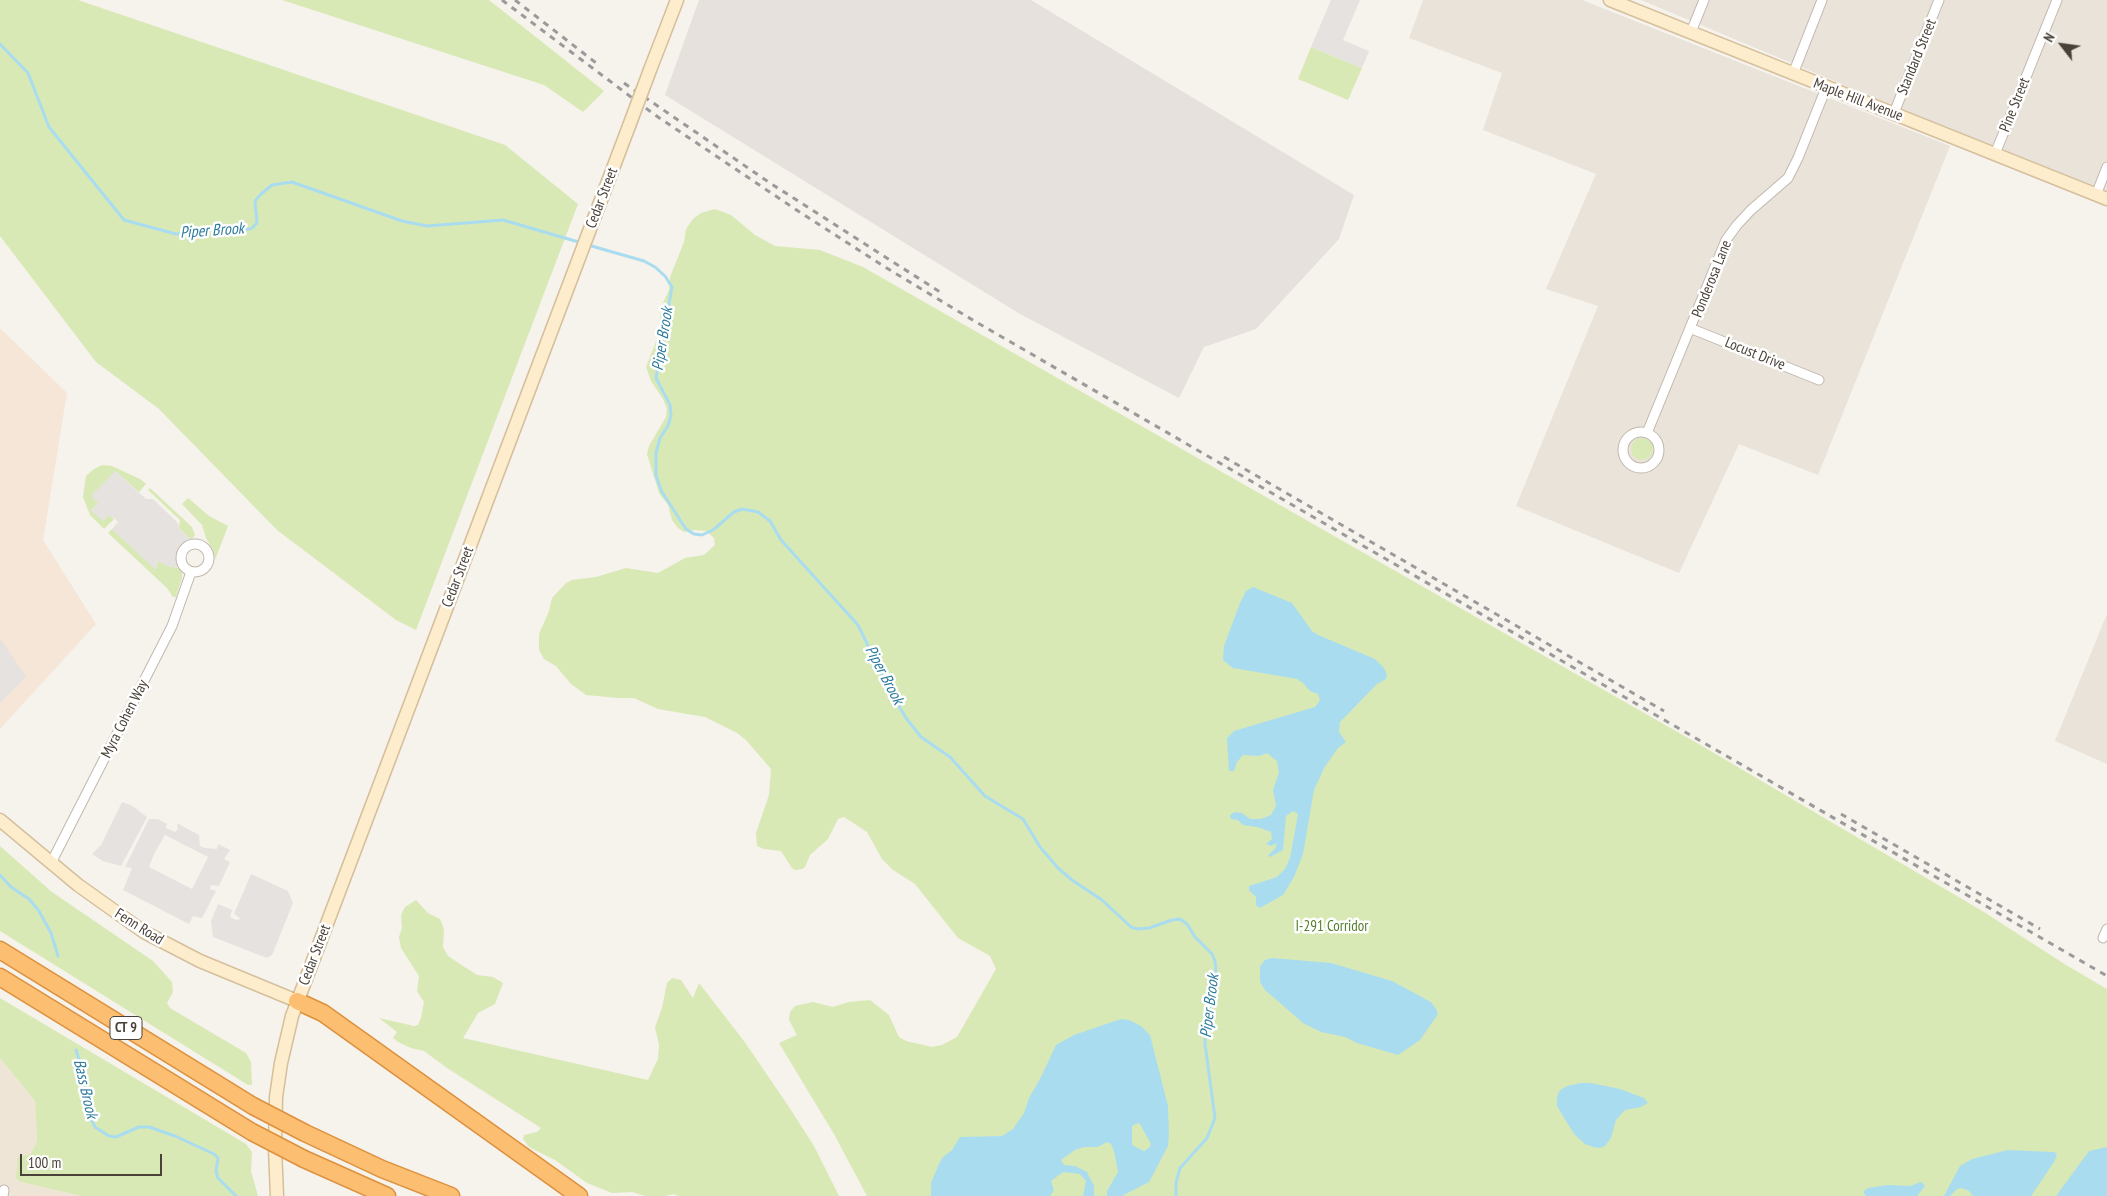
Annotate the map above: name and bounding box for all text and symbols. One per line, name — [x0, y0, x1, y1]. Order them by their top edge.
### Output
street label: Standard Street — [1894, 16, 1940, 98]
north arrow — [2037, 20, 2087, 70]
text: N — [2039, 30, 2059, 45]
street label: Maple Hill Avenue — [1811, 75, 1905, 125]
street label: Pine Street — [1996, 75, 2034, 135]
street label: Cedar Street — [582, 165, 622, 231]
water label: Piper Brook — [179, 219, 245, 243]
street label: Ponderosa Lane — [1688, 238, 1736, 320]
water label: Piper Brook — [649, 306, 677, 372]
street label: Locust Drive — [1722, 334, 1788, 374]
street label: Cedar Street — [438, 544, 478, 610]
water label: Piper Brook — [861, 642, 907, 708]
street label: Myra Cohen Way — [98, 677, 152, 761]
street label: Fenn Road — [111, 905, 167, 949]
park label: I-291 Corridor — [1296, 918, 1368, 936]
street label: Cedar Street — [295, 922, 335, 988]
water label: Piper Brook — [1197, 973, 1223, 1039]
road number: CT 9 — [110, 1016, 142, 1040]
water label: Bass Brook — [69, 1058, 101, 1120]
scale bar — [22, 1144, 165, 1176]
text: 100 m — [28, 1153, 61, 1172]

